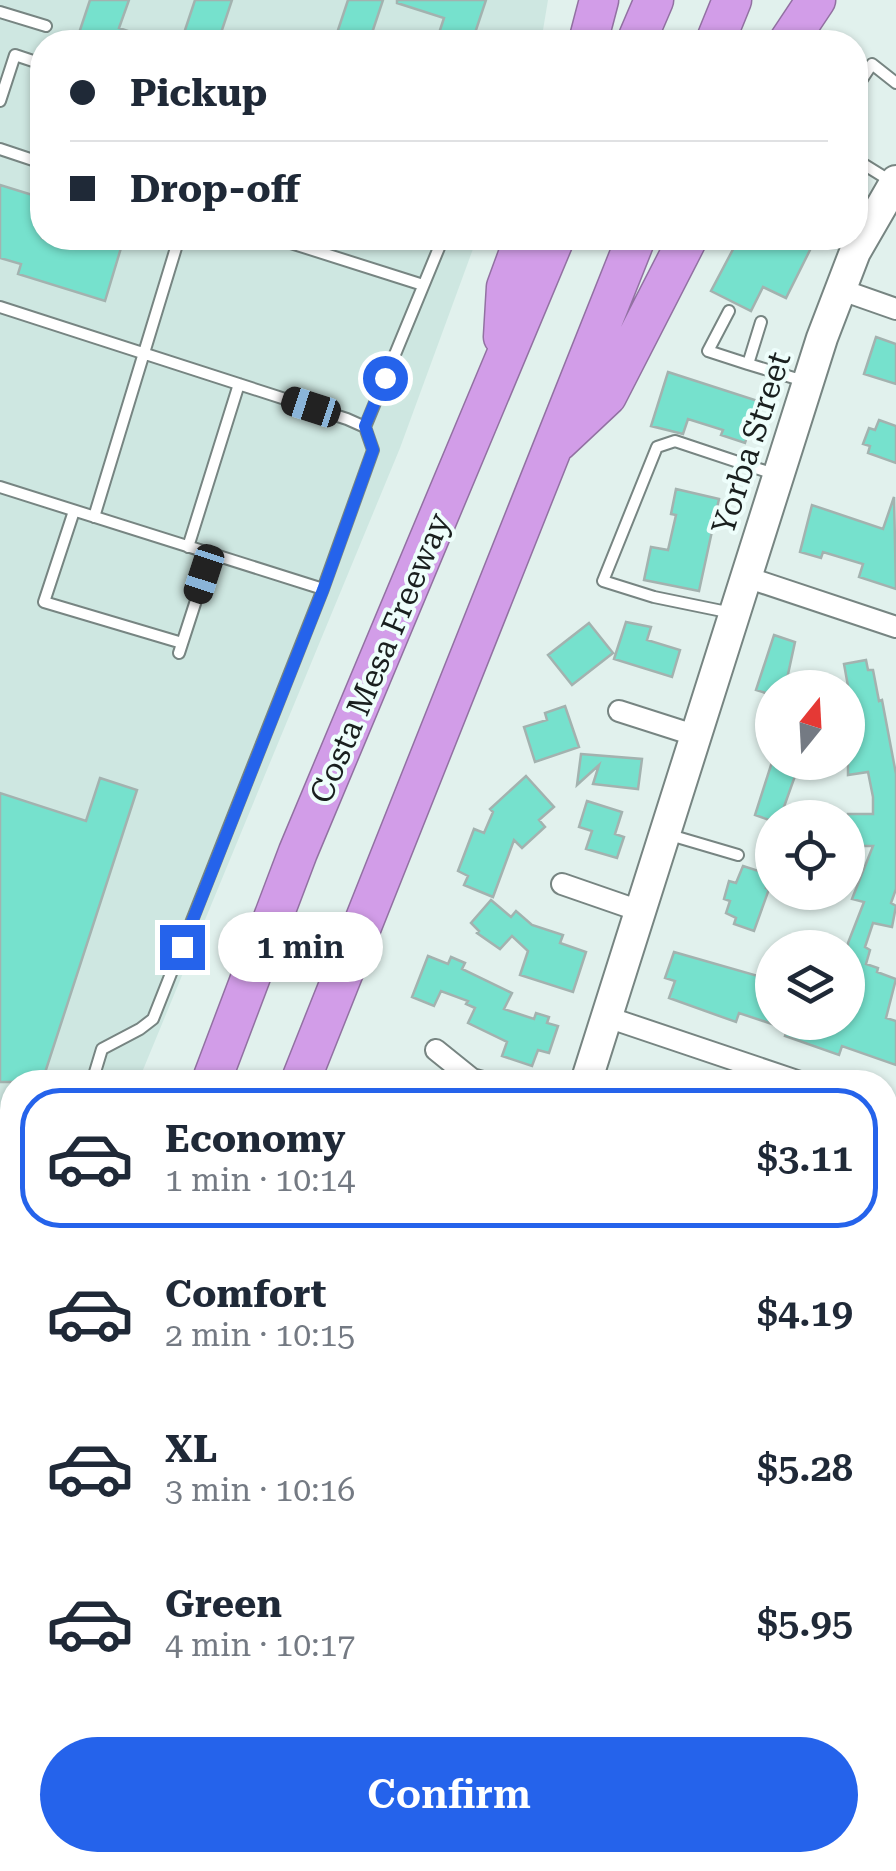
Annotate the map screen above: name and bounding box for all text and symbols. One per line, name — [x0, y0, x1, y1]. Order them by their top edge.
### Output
text: Pickup — [130, 71, 267, 115]
text: Drop-off — [130, 167, 300, 211]
street label: Yorba Street — [704, 347, 798, 539]
route start — [363, 356, 408, 401]
car — [278, 383, 344, 431]
street label: Costa Mesa Freeway — [302, 507, 458, 809]
car — [180, 541, 228, 607]
north arrow — [755, 670, 865, 780]
map controls — [755, 670, 865, 1040]
button: locate — [755, 800, 865, 910]
callout: 1 min — [217, 912, 382, 982]
route end — [160, 925, 205, 970]
text: 1 min — [256, 928, 345, 966]
button: layers — [755, 930, 865, 1040]
icon: car — [45, 1113, 135, 1203]
text: Economy — [165, 1117, 345, 1161]
text: $3.11 — [757, 1136, 853, 1180]
text: 1 min · 10:14 — [165, 1161, 355, 1199]
icon: car — [45, 1268, 135, 1358]
text: Comfort — [165, 1272, 326, 1316]
text: $4.19 — [757, 1291, 853, 1335]
text: 2 min · 10:15 — [165, 1316, 355, 1354]
icon: car — [45, 1423, 135, 1513]
text: XL — [165, 1427, 217, 1471]
text: $5.28 — [757, 1446, 853, 1490]
text: 3 min · 10:16 — [165, 1471, 355, 1509]
icon: car — [45, 1578, 135, 1668]
text: Green — [165, 1582, 282, 1626]
text: $5.95 — [757, 1601, 853, 1645]
text: 4 min · 10:17 — [165, 1626, 355, 1664]
button: Confirm — [40, 1737, 858, 1852]

